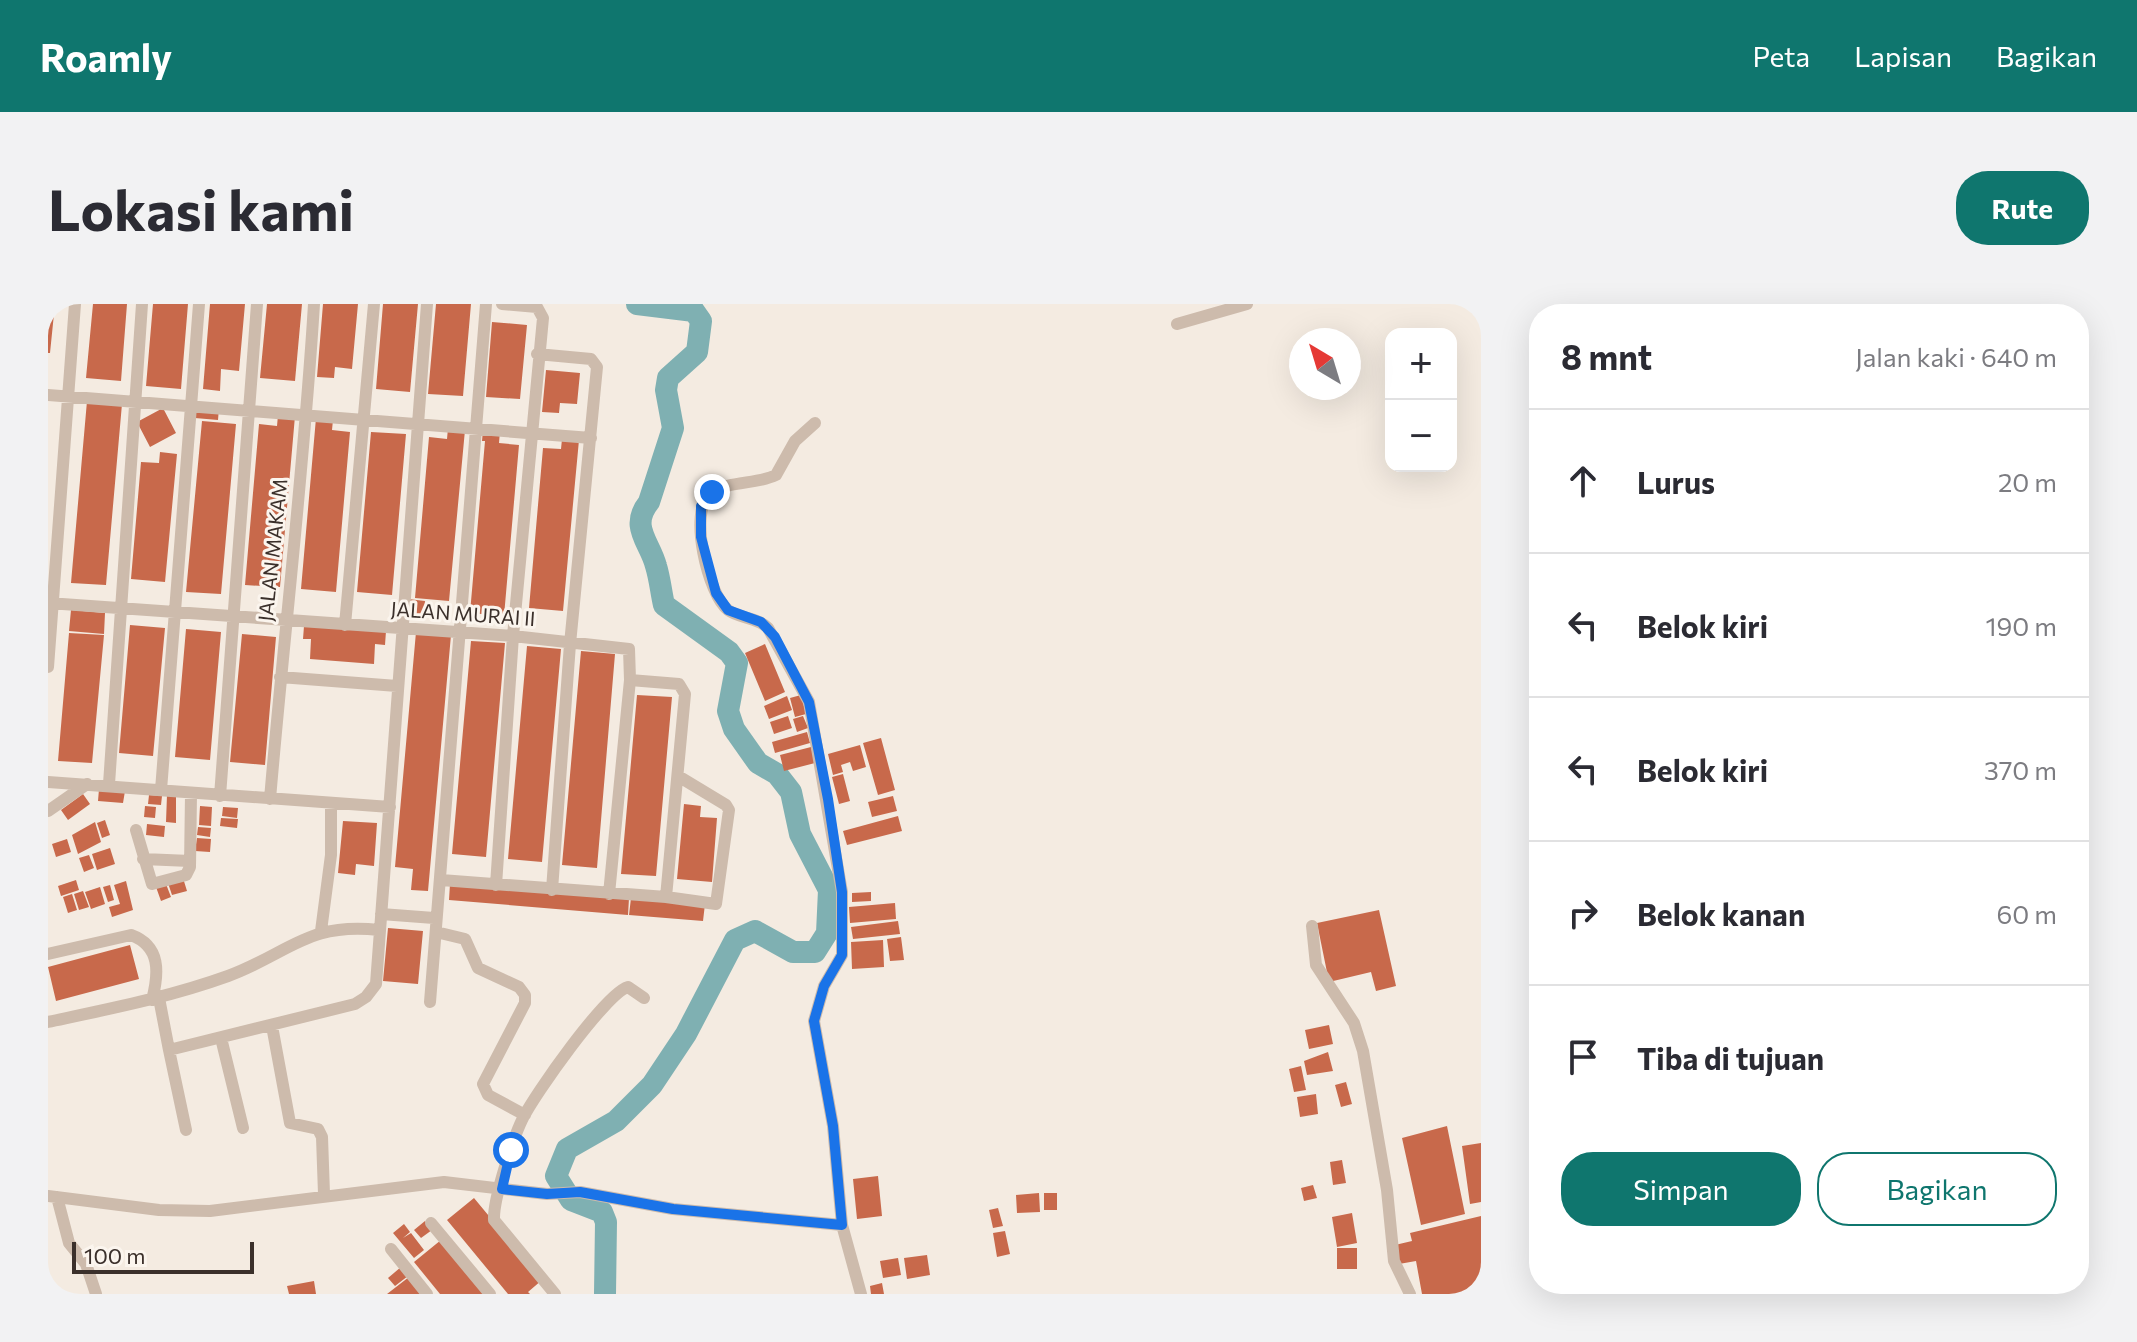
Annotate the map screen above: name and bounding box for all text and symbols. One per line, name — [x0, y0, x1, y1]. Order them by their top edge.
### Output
text: Roamly — [40, 33, 172, 80]
text: Peta — [1752, 39, 1810, 73]
text: Lapisan — [1854, 39, 1952, 73]
text: Bagikan — [1996, 39, 2097, 73]
button: Rute — [1956, 171, 2089, 245]
text: Lokasi kami — [48, 174, 354, 243]
north arrow — [1289, 328, 1361, 400]
map controls — [1385, 328, 1457, 472]
button: + — [1385, 328, 1457, 400]
text: 8 mnt — [1561, 335, 1652, 377]
text: Jalan kaki · 640 m — [1855, 341, 2057, 372]
button: − — [1385, 400, 1457, 472]
icon: ahead — [1561, 459, 1605, 503]
text: Lurus — [1637, 463, 1715, 500]
text: 20 m — [1998, 466, 2057, 497]
route end — [694, 474, 730, 510]
street label: JALAN MAKAM — [253, 477, 291, 622]
street label: JALAN MURAI II — [390, 596, 536, 630]
icon: left — [1561, 603, 1605, 647]
text: Belok kiri — [1637, 607, 1768, 644]
text: 190 m — [1985, 610, 2057, 641]
icon: left — [1561, 747, 1605, 791]
text: Belok kiri — [1637, 751, 1768, 788]
text: 370 m — [1984, 754, 2057, 785]
icon: right — [1561, 891, 1605, 935]
text: Belok kanan — [1637, 895, 1805, 932]
text: 60 m — [1997, 898, 2057, 929]
icon: arrive — [1561, 1035, 1605, 1079]
text: Tiba di tujuan — [1637, 1039, 1824, 1076]
route start — [493, 1132, 529, 1168]
button: Simpan — [1561, 1152, 1801, 1226]
button: Bagikan — [1817, 1152, 2057, 1226]
scale bar — [72, 1238, 254, 1274]
text: 100 m — [84, 1242, 146, 1269]

